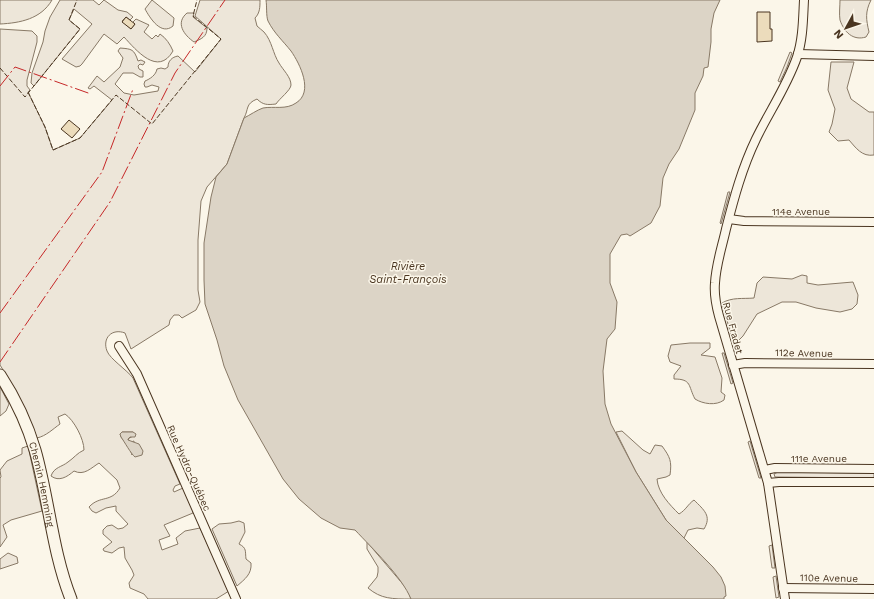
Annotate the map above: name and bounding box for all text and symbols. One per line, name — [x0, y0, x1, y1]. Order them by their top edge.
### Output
north arrow — [826, 8, 866, 48]
text: N — [831, 27, 846, 41]
street label: 114e Avenue — [772, 206, 830, 217]
water label: Rivière Saint-François — [369, 260, 447, 286]
street label: Rue Fradet — [721, 301, 745, 356]
street label: 112e Avenue — [775, 347, 833, 359]
street label: Rue Hydro-Québec — [165, 423, 213, 513]
street label: Chemin Hemming — [27, 440, 57, 528]
street label: 111e Avenue — [791, 453, 847, 464]
street label: 110e Avenue — [800, 572, 858, 584]

